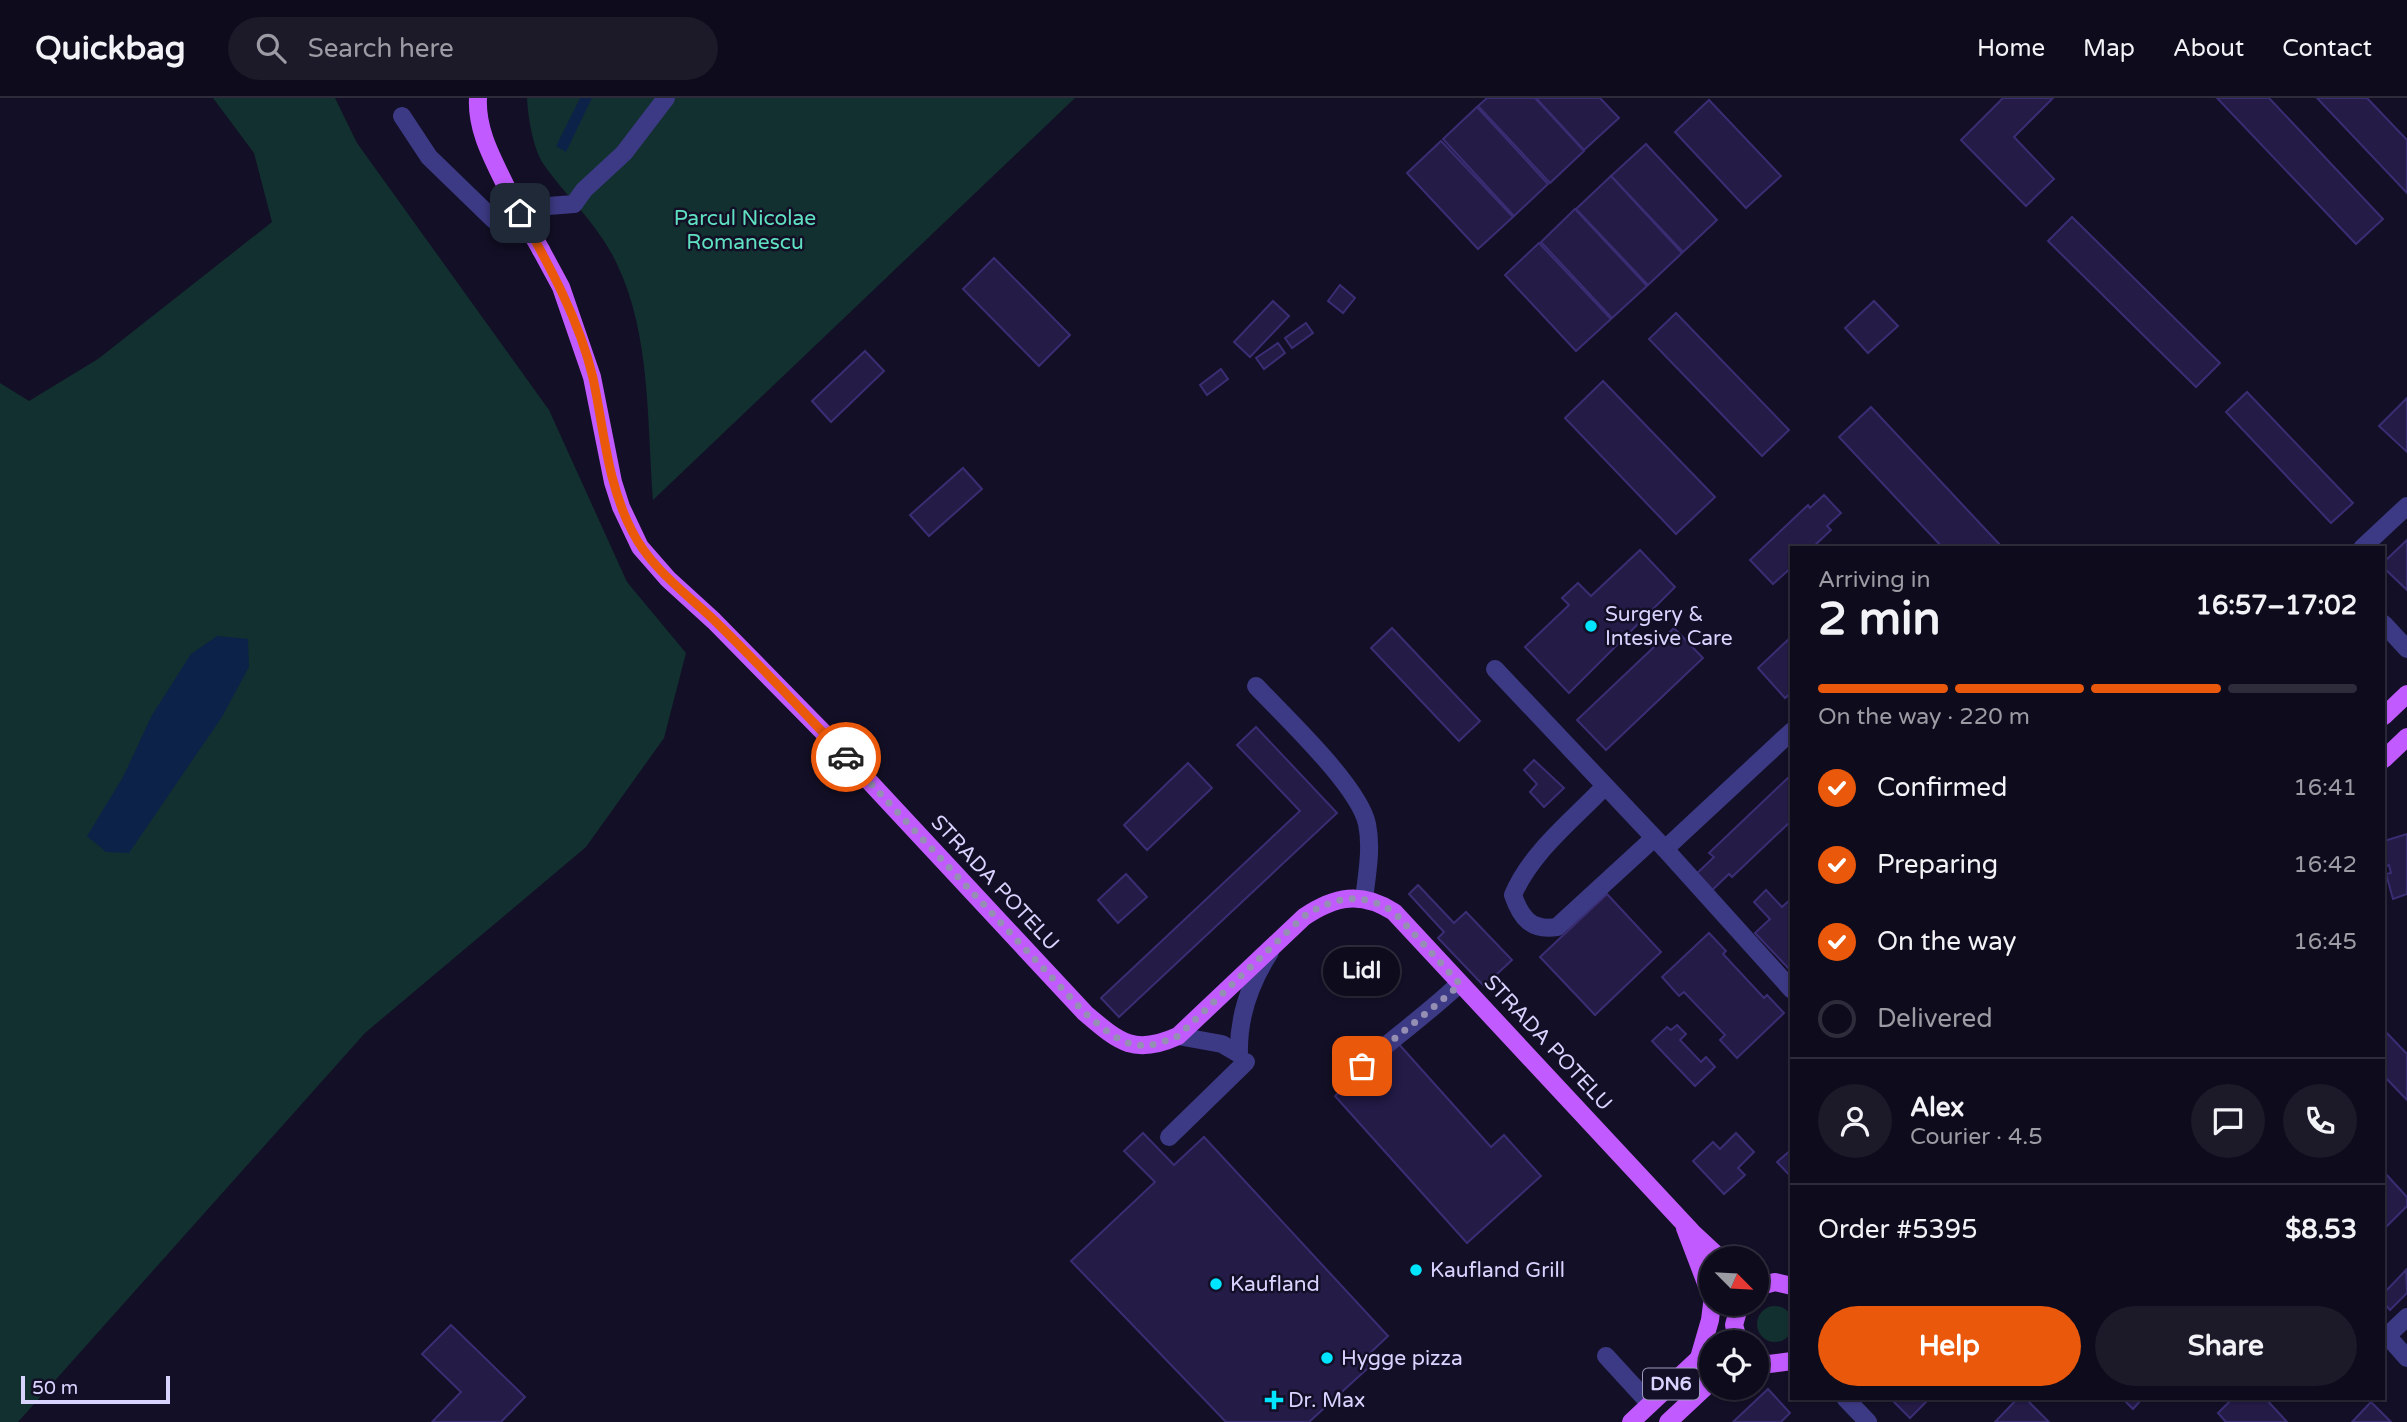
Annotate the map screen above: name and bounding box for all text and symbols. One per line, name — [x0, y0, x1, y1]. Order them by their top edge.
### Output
search box — [228, 17, 718, 80]
text: Quickbag — [35, 29, 186, 68]
icon: search — [252, 29, 290, 67]
text: Search here — [308, 33, 454, 64]
text: Home — [1977, 34, 2045, 63]
text: Map — [2083, 34, 2135, 63]
text: About — [2173, 34, 2244, 63]
text: Contact — [2282, 34, 2372, 63]
pin — [490, 183, 550, 243]
icon: home — [501, 194, 539, 232]
park label: Parcul Nicolae Romanescu — [674, 206, 816, 255]
text: Arriving in — [1818, 566, 1931, 594]
text: 16:57–17:02 — [2196, 590, 2357, 621]
text: 2 min — [1818, 592, 1941, 647]
place label: Surgery & Intesive Care — [1605, 602, 1733, 651]
marker: Surgery & Intesive Care — [1583, 618, 1599, 634]
text: On the way · 220 m — [1818, 703, 2030, 731]
courier — [811, 722, 881, 792]
icon: car — [827, 738, 865, 776]
icon: check — [1818, 769, 1856, 807]
text: Confirmed — [1877, 772, 2007, 803]
text: 16:41 — [2293, 774, 2357, 802]
street label: STRADA POTELU — [926, 810, 1064, 956]
icon: check — [1818, 846, 1856, 884]
text: Preparing — [1877, 849, 1998, 880]
text: 16:42 — [2293, 851, 2357, 879]
icon: check — [1818, 923, 1856, 961]
text: On the way — [1877, 926, 2017, 957]
text: 16:45 — [2293, 928, 2357, 956]
callout: Lidl — [1324, 947, 1400, 996]
text: Lidl — [1342, 957, 1381, 985]
street label: STRADA POTELU — [1479, 970, 1617, 1116]
text: Delivered — [1877, 1003, 1993, 1034]
pin — [1332, 1036, 1392, 1096]
icon: bag — [1343, 1047, 1381, 1085]
button: person — [1818, 1084, 1892, 1158]
button: chat — [2191, 1084, 2265, 1158]
button: phone — [2283, 1084, 2357, 1158]
text: Alex — [1910, 1092, 1964, 1123]
text: Courier · 4.5 — [1910, 1123, 2043, 1151]
text: Order #5395 — [1818, 1214, 1978, 1245]
text: $8.53 — [2285, 1214, 2357, 1245]
north arrow — [1699, 1246, 1769, 1316]
map controls — [1699, 1246, 1769, 1400]
place label: Kaufland Grill — [1430, 1258, 1565, 1283]
marker: Kaufland Grill — [1408, 1262, 1424, 1278]
place label: Kaufland — [1230, 1272, 1320, 1297]
marker: Kaufland — [1208, 1276, 1224, 1292]
button: Help — [1818, 1306, 2081, 1386]
button: Share — [2095, 1306, 2357, 1386]
button: locate — [1699, 1330, 1769, 1400]
place label: Hygge pizza — [1341, 1346, 1463, 1371]
marker: Hygge pizza — [1319, 1350, 1335, 1366]
road number: DN6 — [1643, 1368, 1699, 1400]
scale bar — [21, 1373, 170, 1405]
text: 50 m — [32, 1377, 78, 1399]
place label: Dr. Max — [1288, 1388, 1365, 1413]
marker: Dr. Max — [1266, 1392, 1282, 1408]

